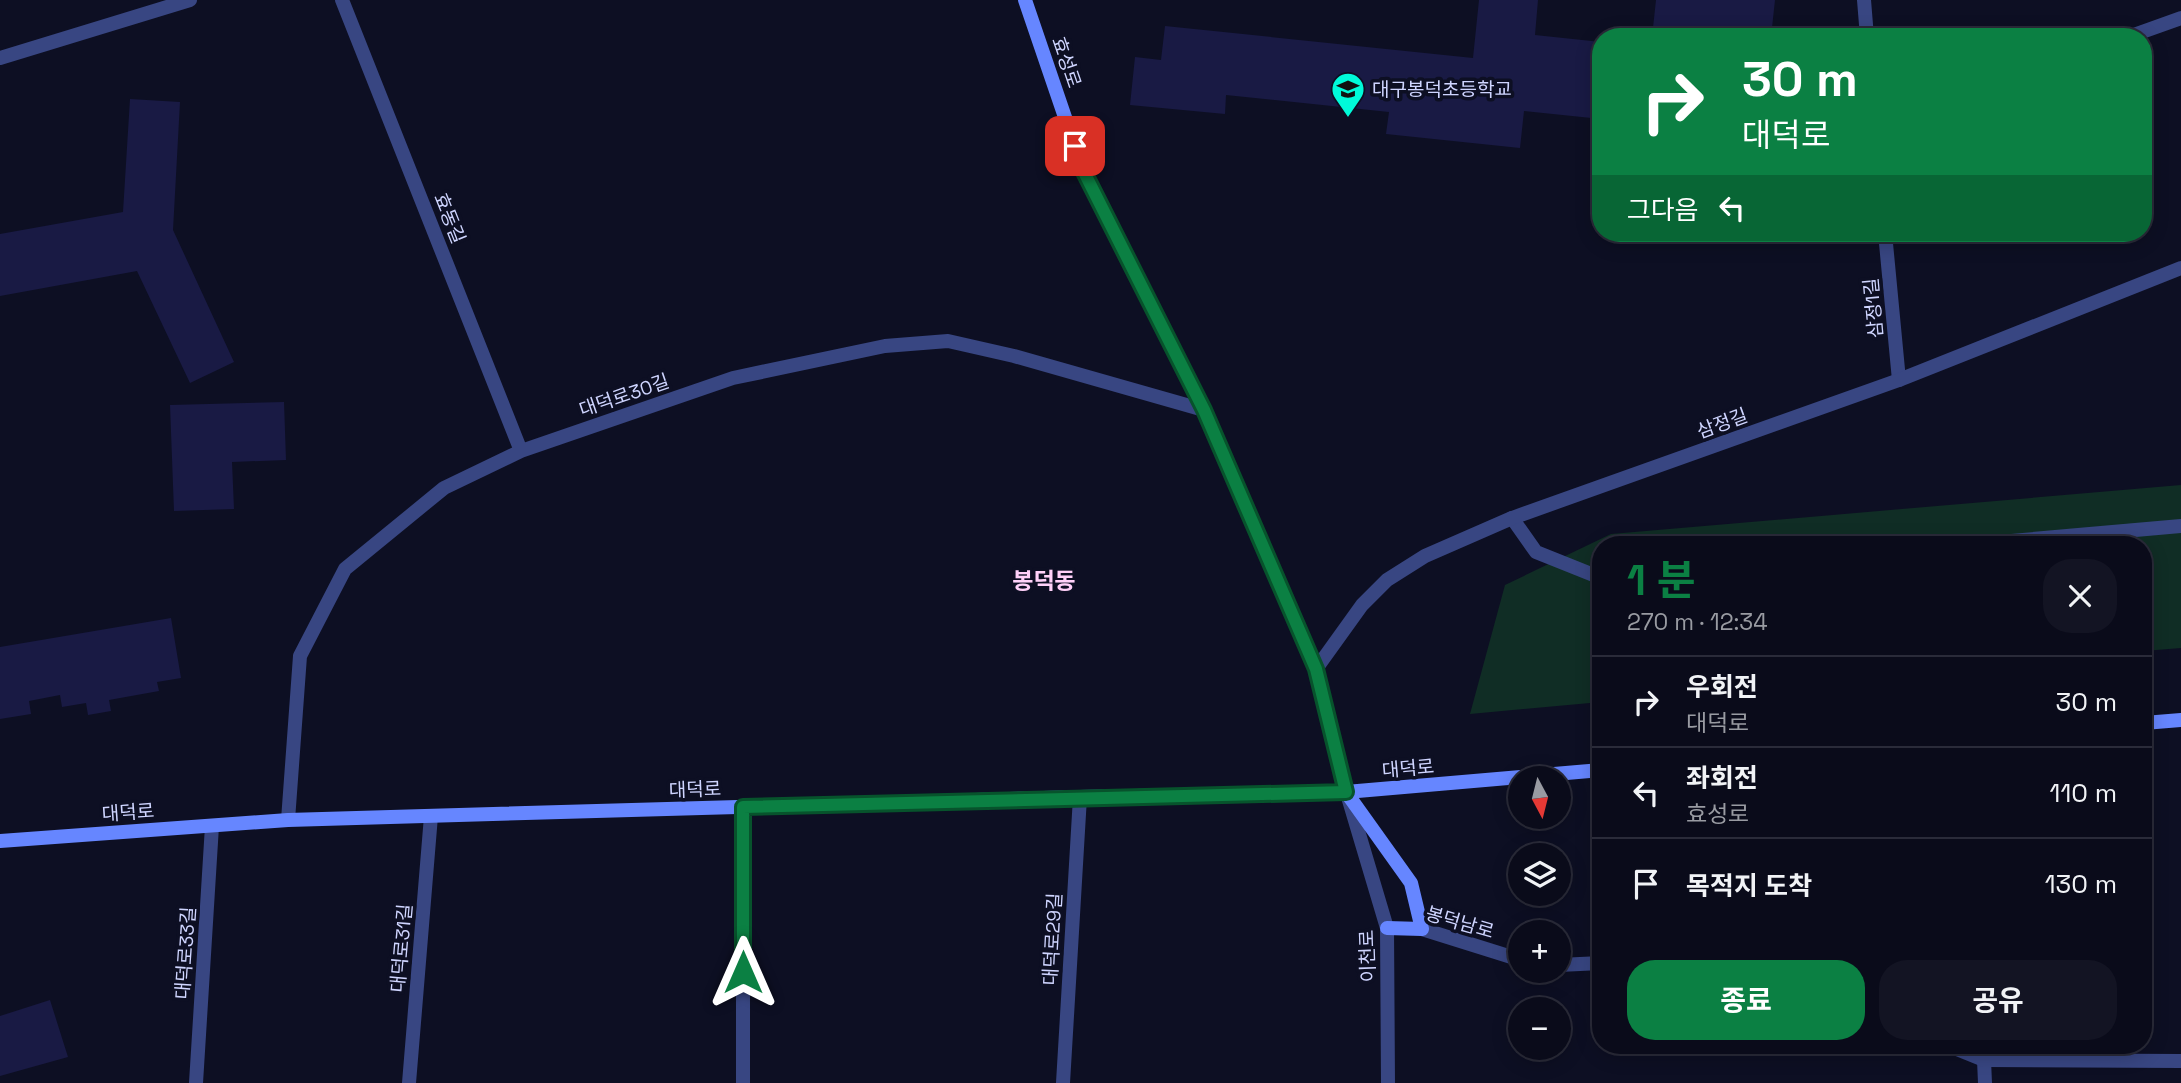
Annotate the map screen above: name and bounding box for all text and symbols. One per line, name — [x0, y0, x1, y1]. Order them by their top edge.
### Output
street label: 효성로 — [1046, 33, 1087, 91]
text: 30 m — [1742, 48, 1858, 110]
icon: right — [1627, 56, 1718, 147]
school or university icon: 대구봉덕초등학교 — [1329, 70, 1367, 119]
place label: 대구봉덕초등학교 — [1372, 77, 1512, 102]
text: 대덕로 — [1742, 115, 1830, 155]
pin — [1045, 116, 1105, 176]
icon: arrive — [1056, 127, 1094, 165]
street label: 효동길 — [428, 189, 471, 247]
icon: left — [1713, 189, 1751, 227]
text: 그다음 — [1627, 193, 1699, 227]
street label: 삼정1길 — [1858, 277, 1889, 339]
street label: 대덕로30길 — [576, 368, 672, 423]
street label: 삼정길 — [1693, 403, 1751, 444]
text: 1 분 — [1627, 554, 1695, 607]
button: close — [2043, 559, 2117, 633]
district label: 봉덕동 — [1012, 566, 1076, 596]
text: 270 m · 12:34 — [1627, 607, 1768, 637]
text: 우회전 — [1686, 670, 1758, 704]
icon: right — [1627, 683, 1665, 721]
text: 30 m — [2056, 685, 2117, 719]
text: 대덕로 — [1686, 708, 1749, 738]
street label: 대덕로 — [1381, 754, 1435, 783]
text: 좌회전 — [1686, 761, 1758, 795]
north arrow — [1508, 766, 1572, 830]
map controls — [1508, 766, 1571, 1060]
icon: left — [1627, 774, 1665, 812]
street label: 대덕로 — [668, 776, 722, 803]
text: 110 m — [2050, 776, 2117, 810]
street label: 대덕로 — [101, 798, 155, 827]
text: 효성로 — [1686, 799, 1749, 829]
button: layers — [1508, 843, 1571, 906]
icon: arrive — [1627, 865, 1665, 903]
text: 130 m — [2045, 867, 2117, 901]
text: 목적지 도착 — [1686, 869, 1812, 903]
street label: 대덕로29길 — [1038, 892, 1067, 986]
street label: 봉덕남로 — [1423, 901, 1497, 944]
street label: 대덕로31길 — [385, 903, 418, 994]
street label: 대덕로33길 — [170, 906, 201, 1000]
button: + — [1508, 920, 1571, 983]
street label: 이천로 — [1354, 929, 1381, 983]
position arrow — [706, 935, 780, 1009]
button: 종료 — [1627, 960, 1865, 1040]
button: 공유 — [1879, 960, 2117, 1040]
button: − — [1508, 997, 1571, 1060]

